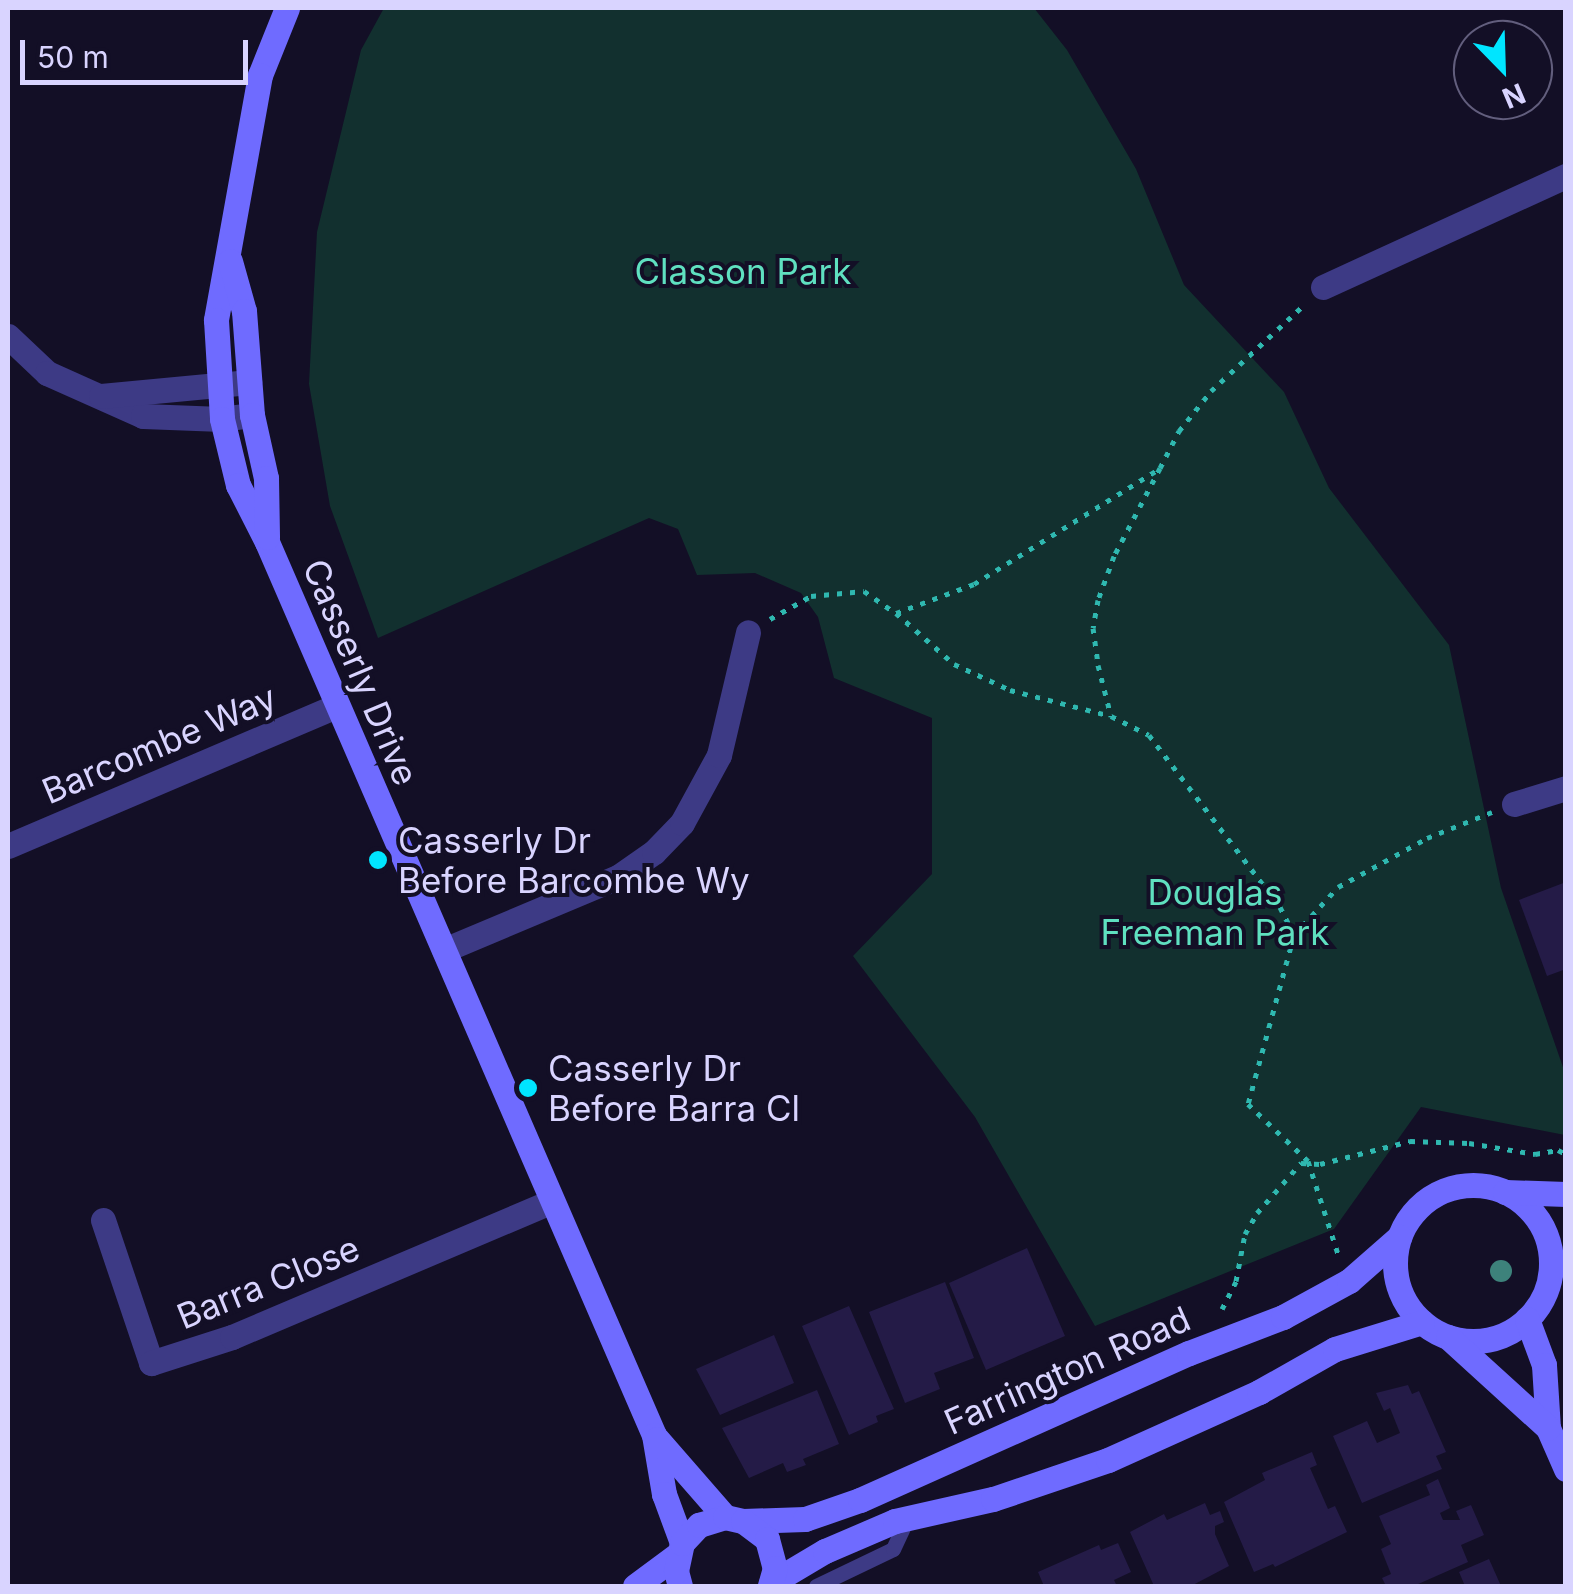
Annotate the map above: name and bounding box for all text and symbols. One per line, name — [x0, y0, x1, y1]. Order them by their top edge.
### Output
scale bar — [25, 20, 252, 82]
north arrow — [1453, 20, 1553, 120]
text: 50 m — [37, 39, 109, 75]
text: N — [1497, 76, 1530, 116]
park label: Classon Park — [634, 250, 852, 292]
street label: Casserly Drive — [295, 553, 427, 791]
street label: Barcombe Way — [36, 676, 282, 812]
place label: Casserly Dr Before Barcombe Wy — [398, 819, 750, 901]
marker: Casserly Dr Before Barcombe Wy — [367, 849, 389, 871]
park label: Douglas Freeman Park — [1101, 871, 1329, 953]
place label: Casserly Dr Before Barra Cl — [548, 1047, 800, 1129]
marker: Casserly Dr Before Barra Cl — [517, 1077, 539, 1099]
street label: Barra Close — [171, 1226, 365, 1338]
street label: Farrington Road — [938, 1297, 1196, 1443]

